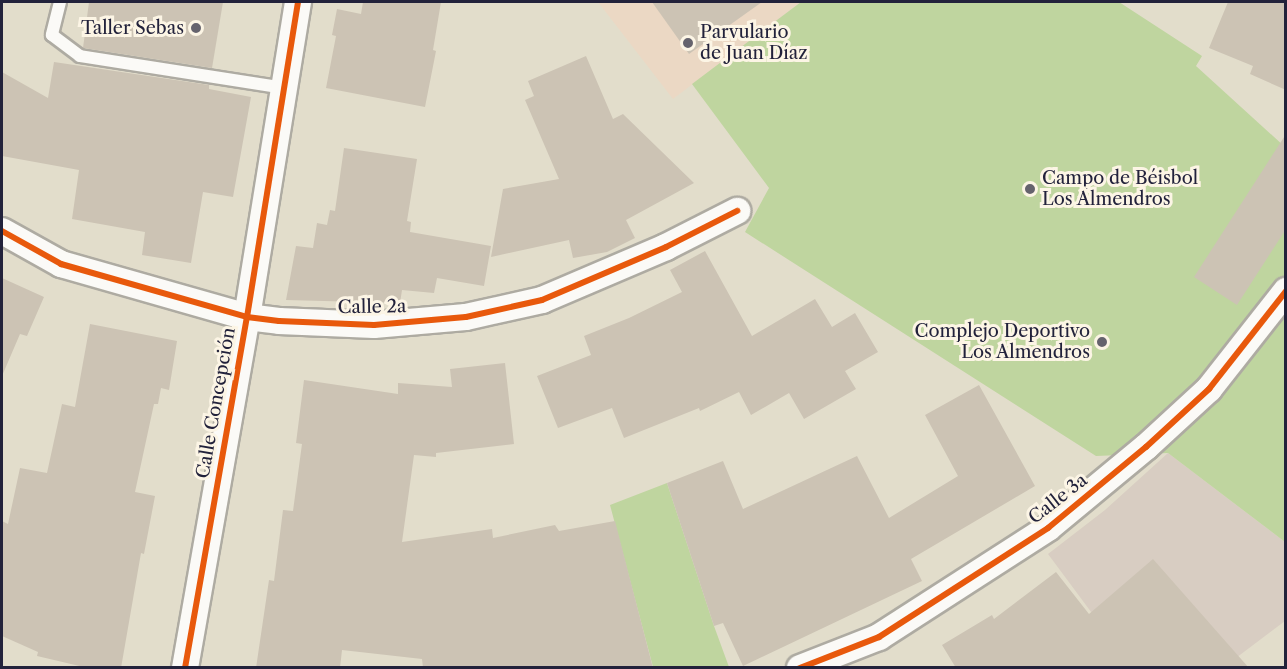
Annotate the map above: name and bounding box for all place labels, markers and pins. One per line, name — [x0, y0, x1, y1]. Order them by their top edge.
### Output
place label: Taller Sebas — [81, 17, 184, 39]
marker: Taller Sebas — [189, 21, 203, 35]
place label: Parvulario de Juan Díaz — [700, 22, 808, 64]
marker: Parvulario de Juan Díaz — [681, 36, 695, 50]
place label: Campo de Béisbol Los Almendros — [1042, 168, 1198, 210]
marker: Campo de Béisbol Los Almendros — [1023, 182, 1037, 196]
place label: Complejo Deportivo Los Almendros — [915, 321, 1090, 364]
marker: Complejo Deportivo Los Almendros — [1095, 335, 1109, 349]

